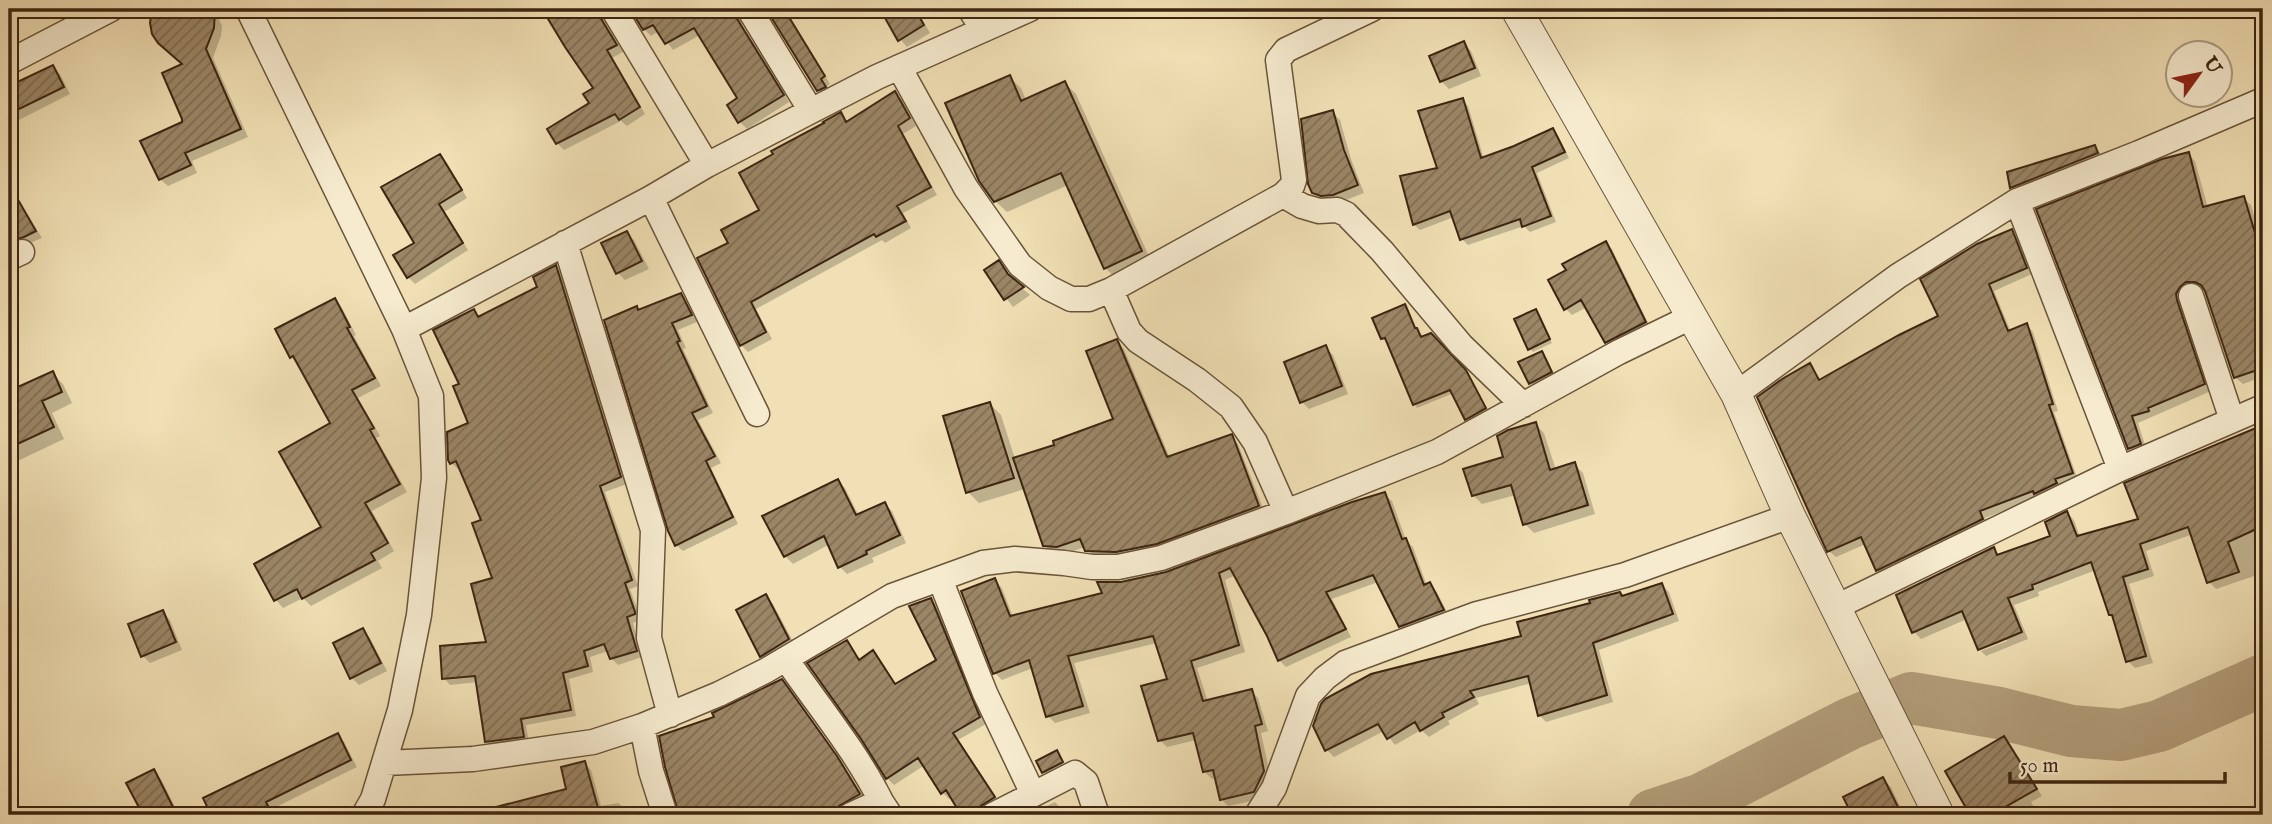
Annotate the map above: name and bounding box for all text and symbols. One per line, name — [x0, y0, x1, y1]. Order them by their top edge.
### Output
north arrow — [2164, 38, 2234, 108]
text: U — [2197, 52, 2227, 80]
scale bar — [2010, 740, 2225, 784]
text: 50 m — [2020, 753, 2059, 780]

